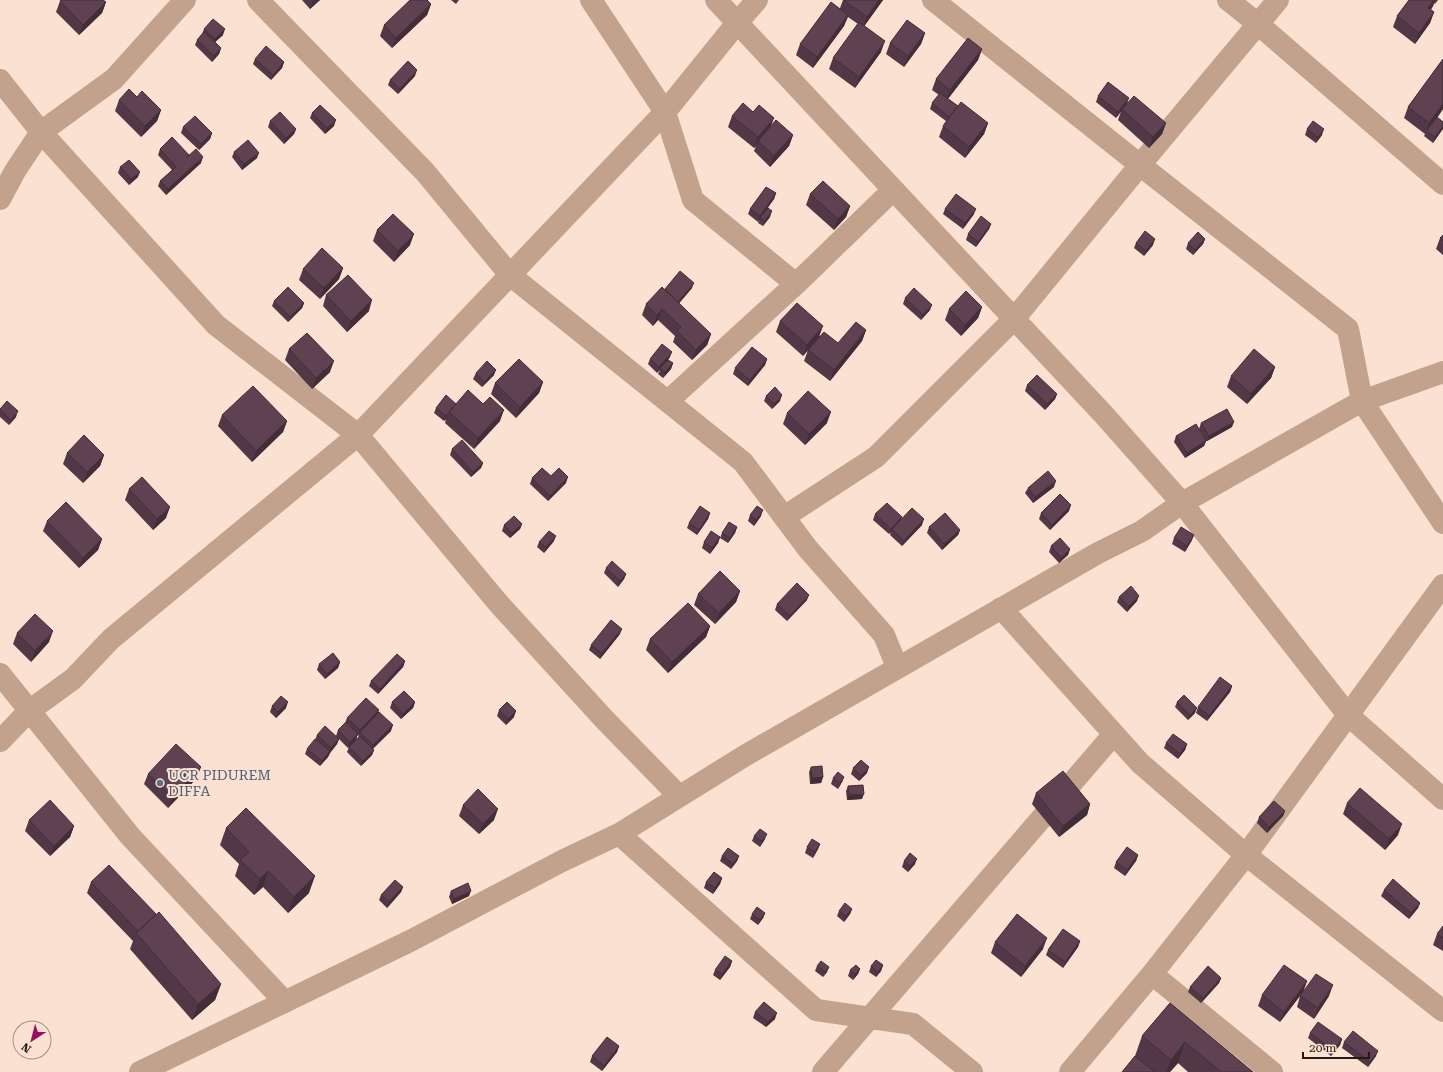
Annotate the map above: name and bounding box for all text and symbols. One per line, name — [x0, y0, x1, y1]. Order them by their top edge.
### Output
place label: UCR PIDUREM DIFFA — [168, 767, 271, 799]
marker: UCR PIDUREM DIFFA — [155, 778, 165, 788]
north arrow — [12, 1020, 52, 1060]
scale bar — [1303, 1034, 1369, 1060]
text: N — [19, 1040, 34, 1055]
text: 20 m — [1309, 1041, 1336, 1055]

